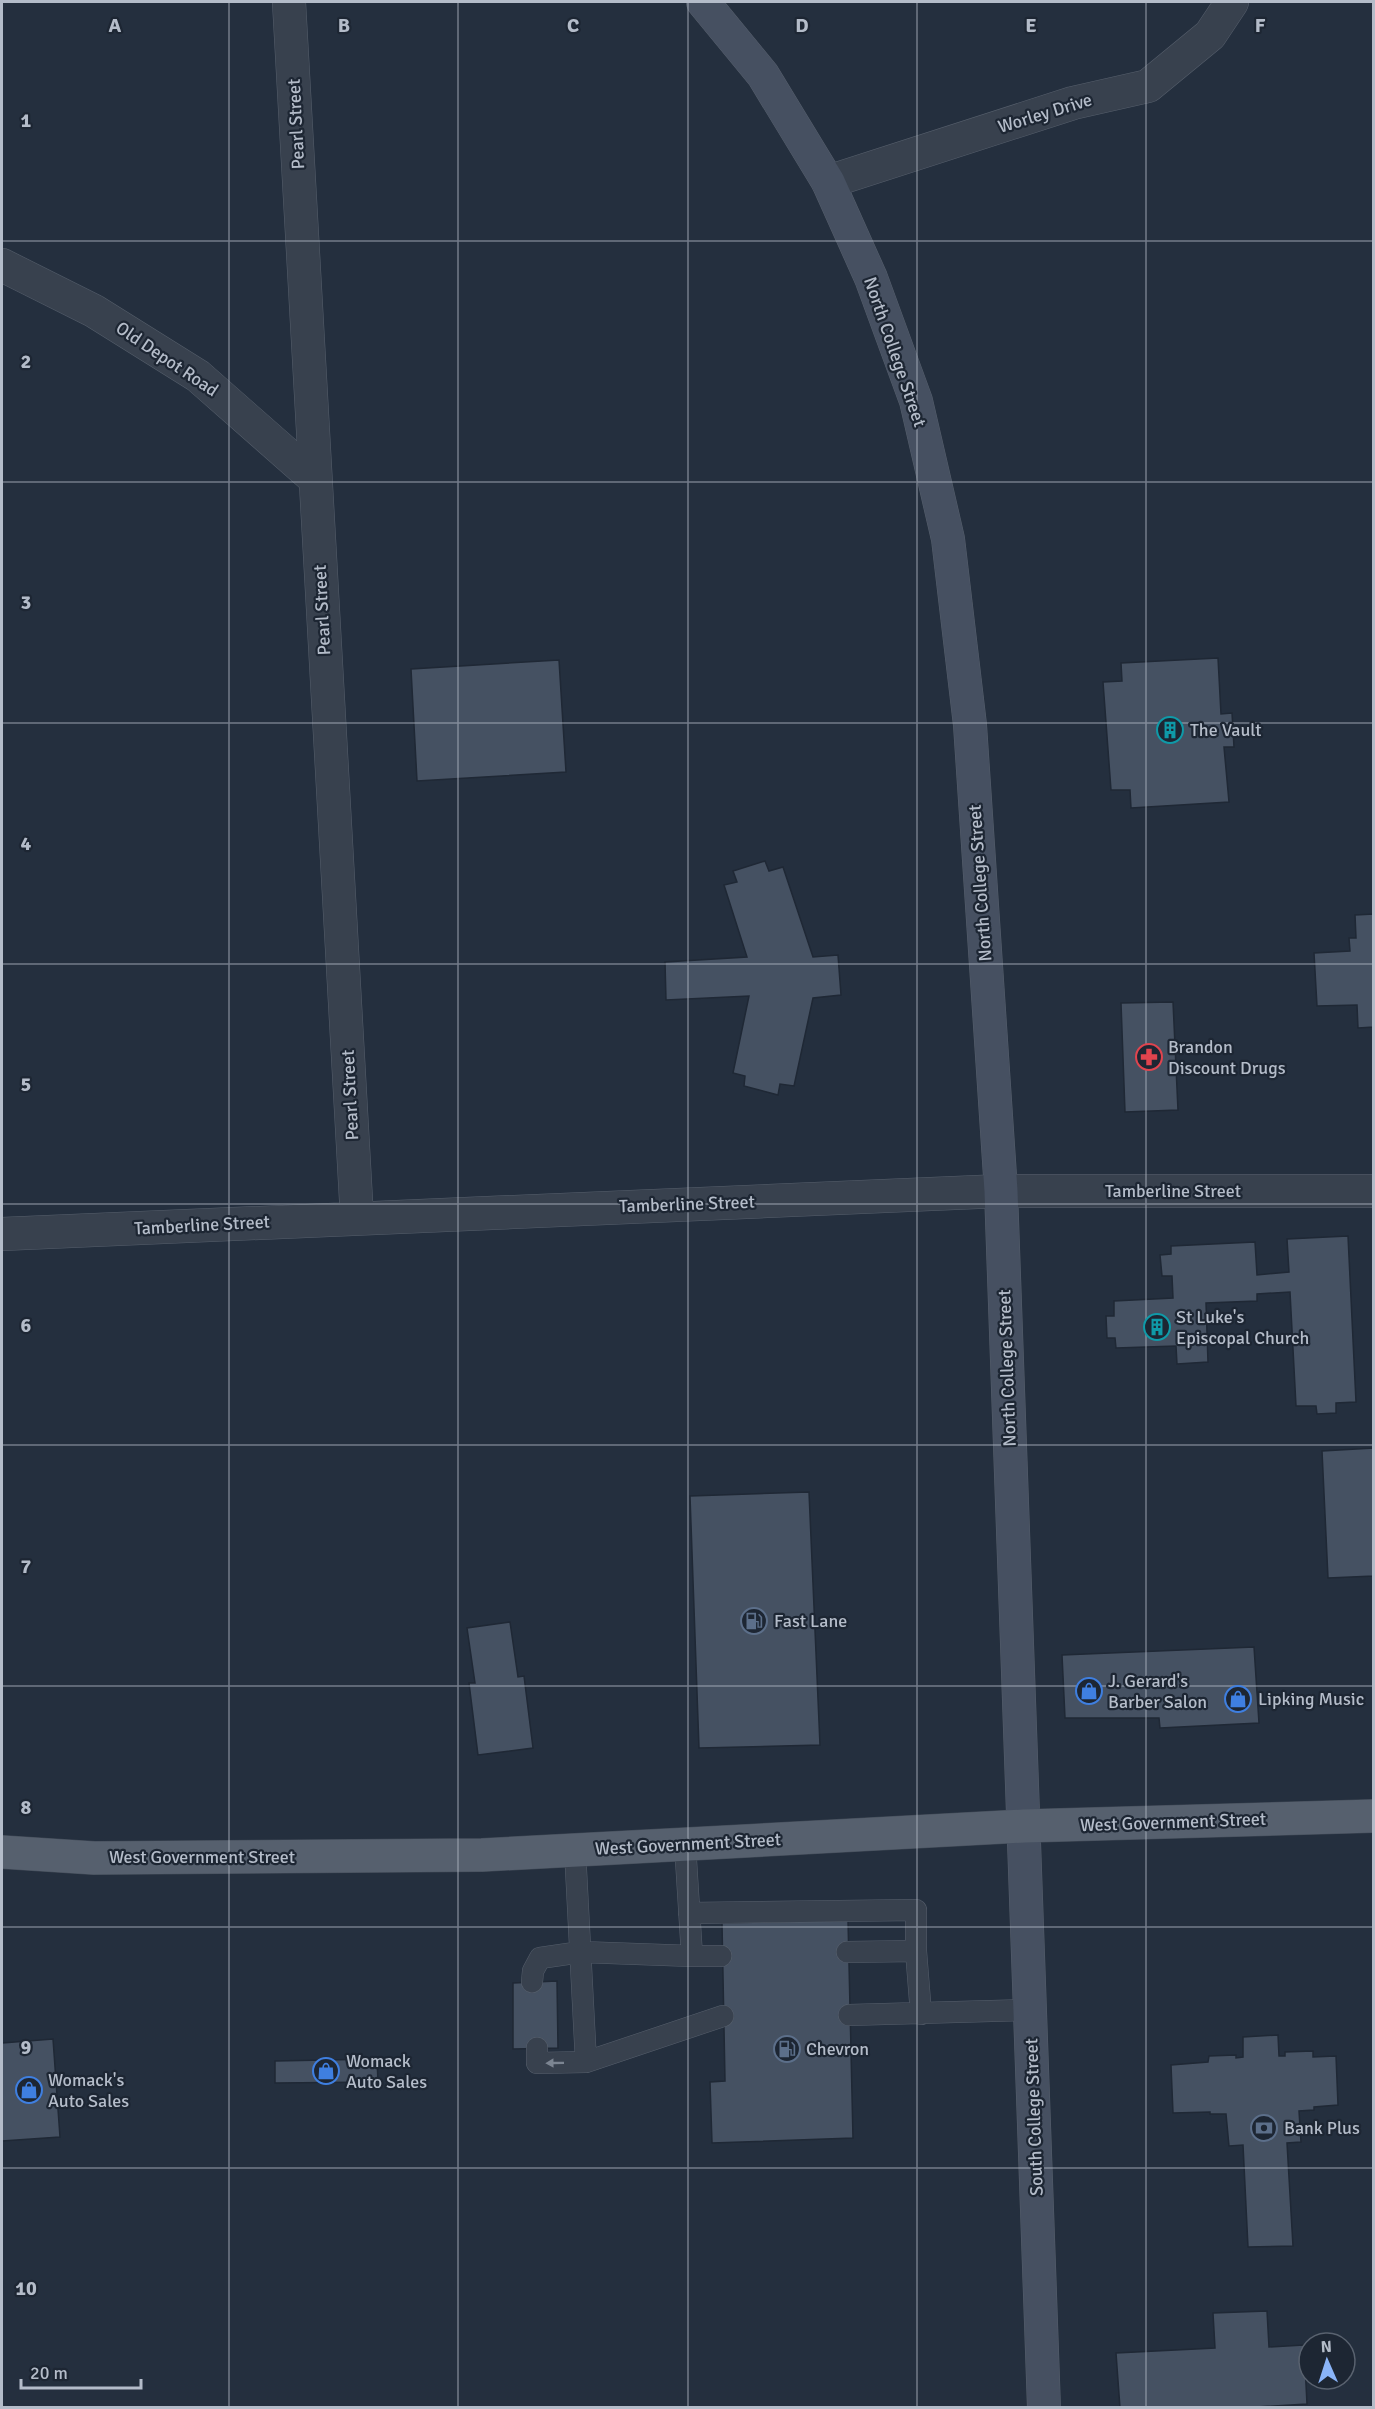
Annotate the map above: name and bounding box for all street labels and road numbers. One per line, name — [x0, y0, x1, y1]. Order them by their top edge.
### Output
street label: Pearl Street — [283, 78, 309, 170]
street label: Worley Drive — [995, 88, 1095, 138]
street label: North College Street — [859, 274, 931, 430]
street label: Old Depot Road — [112, 317, 222, 401]
street label: Pearl Street — [309, 564, 335, 656]
street label: North College Street — [964, 804, 996, 962]
street label: Pearl Street — [337, 1049, 363, 1141]
street label: Tamberline Street — [1105, 1180, 1241, 1202]
street label: Tamberline Street — [619, 1191, 755, 1217]
street label: Tamberline Street — [134, 1210, 270, 1240]
street label: North College Street — [993, 1289, 1021, 1447]
street label: West Government Street — [1080, 1808, 1266, 1836]
street label: West Government Street — [594, 1828, 782, 1860]
street label: West Government Street — [109, 1846, 295, 1868]
street label: South College Street — [1020, 2038, 1048, 2196]

